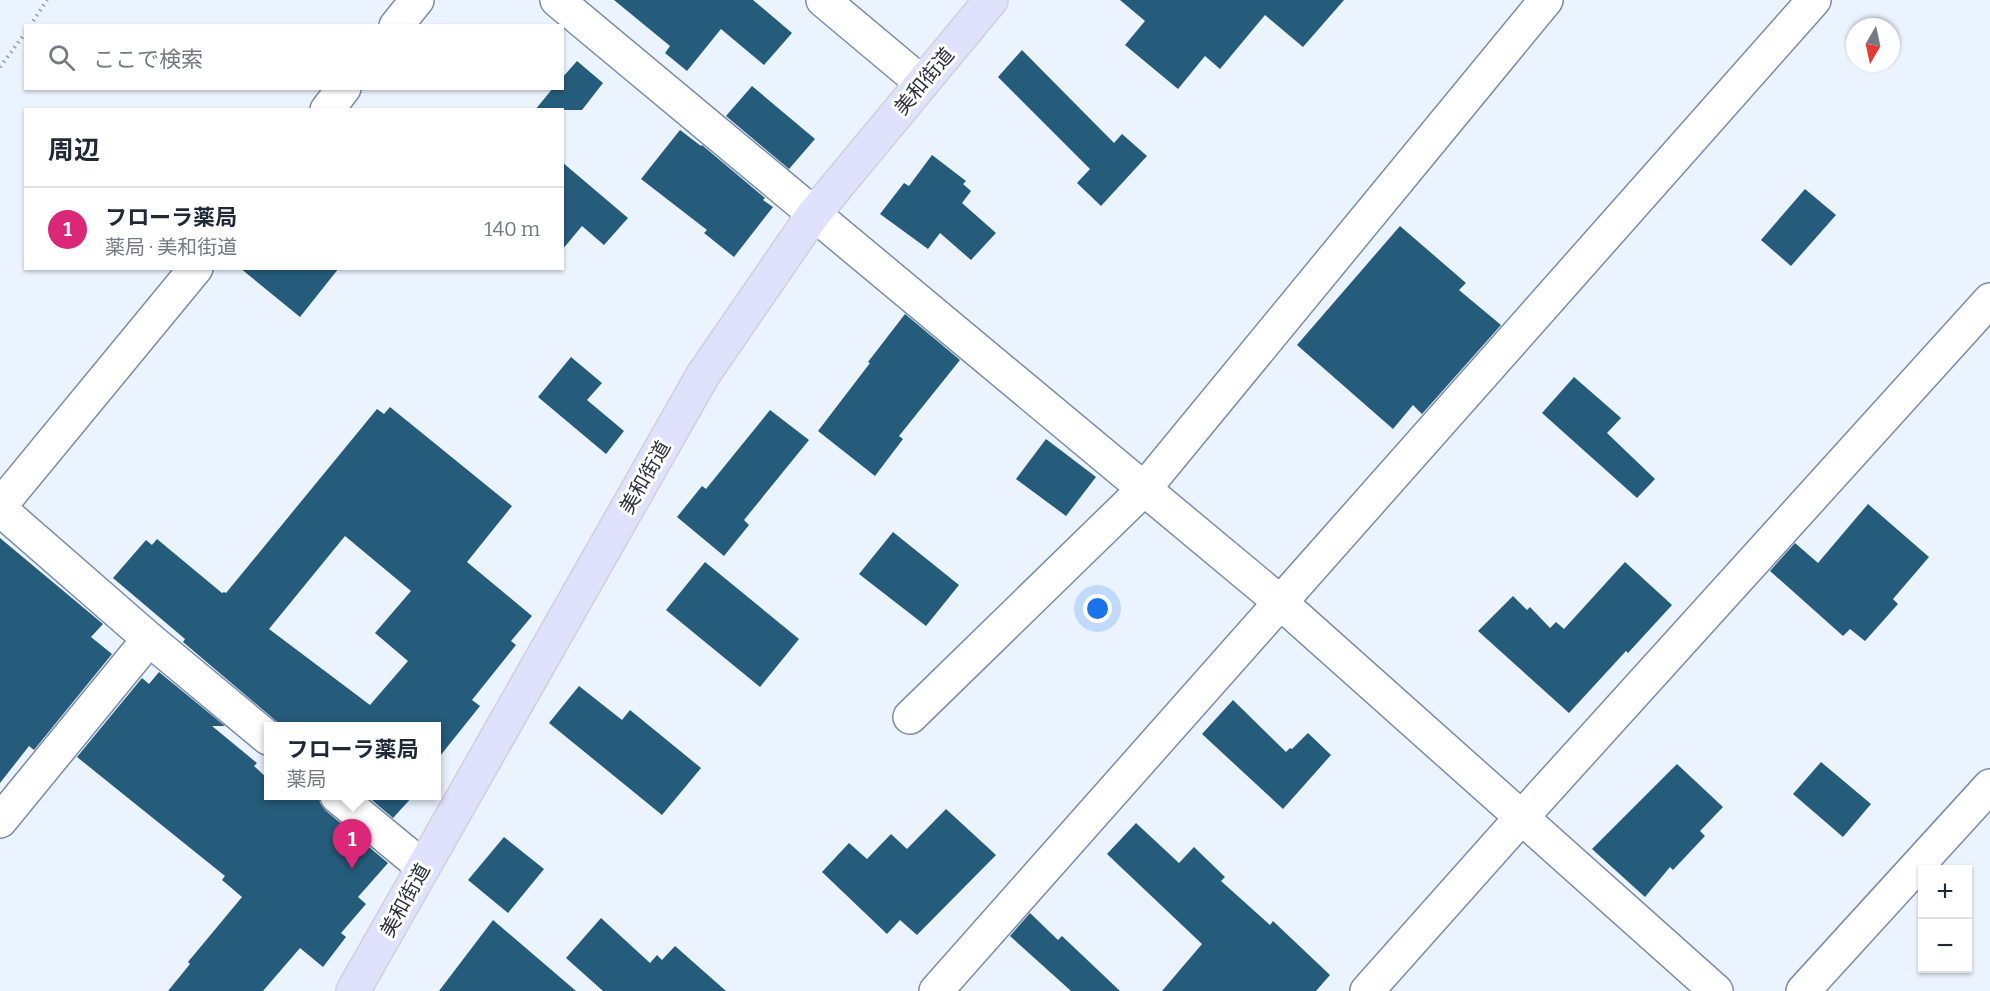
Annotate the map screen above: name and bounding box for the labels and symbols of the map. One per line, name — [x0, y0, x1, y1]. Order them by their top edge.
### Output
north arrow — [1846, 18, 1900, 72]
street label: 美和街道 — [889, 43, 959, 119]
street label: 美和街道 — [615, 436, 675, 518]
your location — [1083, 594, 1112, 623]
pin: 1 — [332, 820, 372, 869]
street label: 美和街道 — [375, 859, 435, 941]

